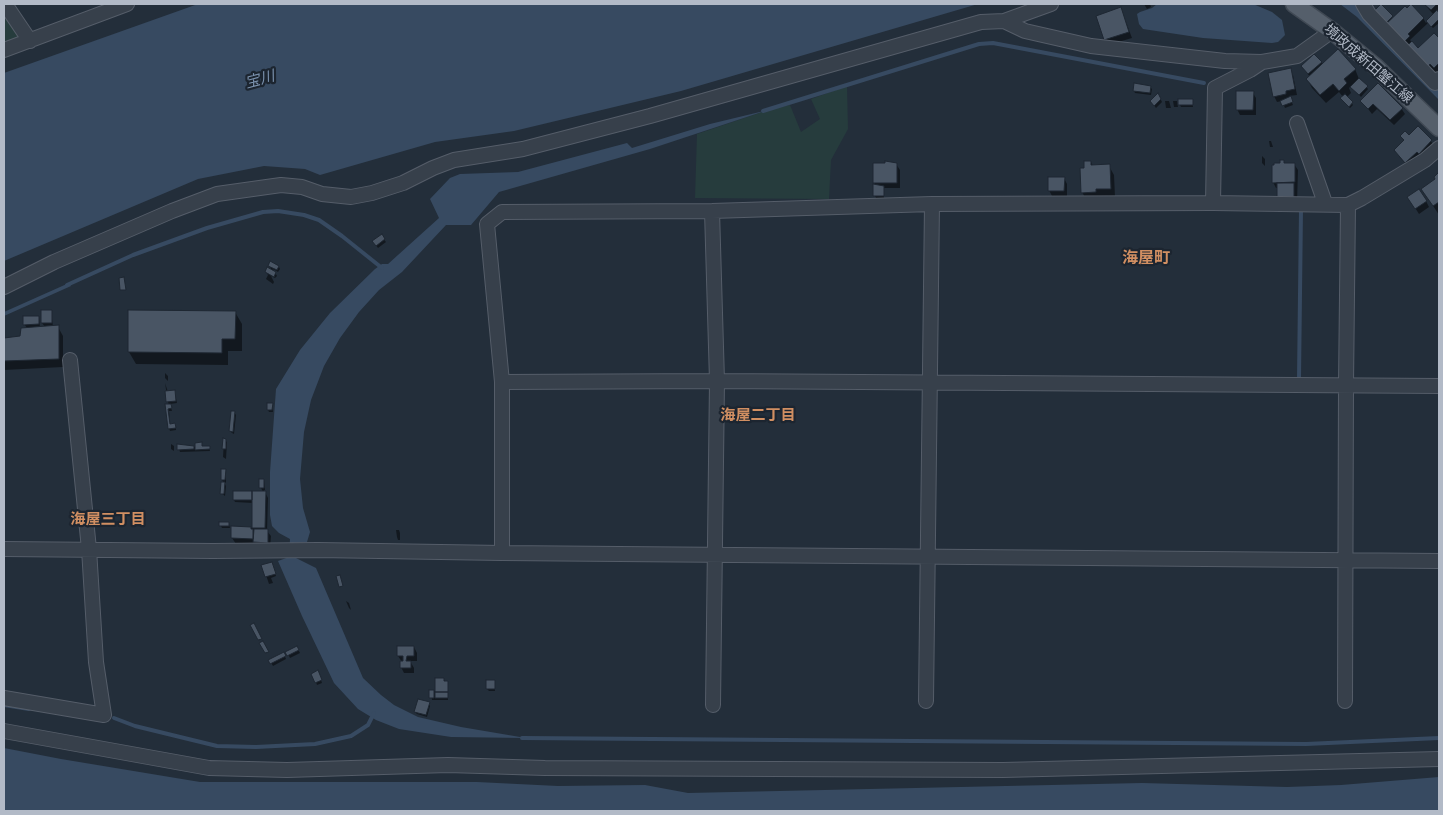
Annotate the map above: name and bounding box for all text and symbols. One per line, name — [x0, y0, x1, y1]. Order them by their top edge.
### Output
street label: 境政成新田蟹江線 — [1320, 21, 1416, 107]
water label: 宝川 — [243, 67, 277, 93]
district label: 海屋町 — [1122, 249, 1170, 269]
district label: 海屋二丁目 — [721, 407, 795, 425]
district label: 海屋三丁目 — [71, 511, 145, 529]

